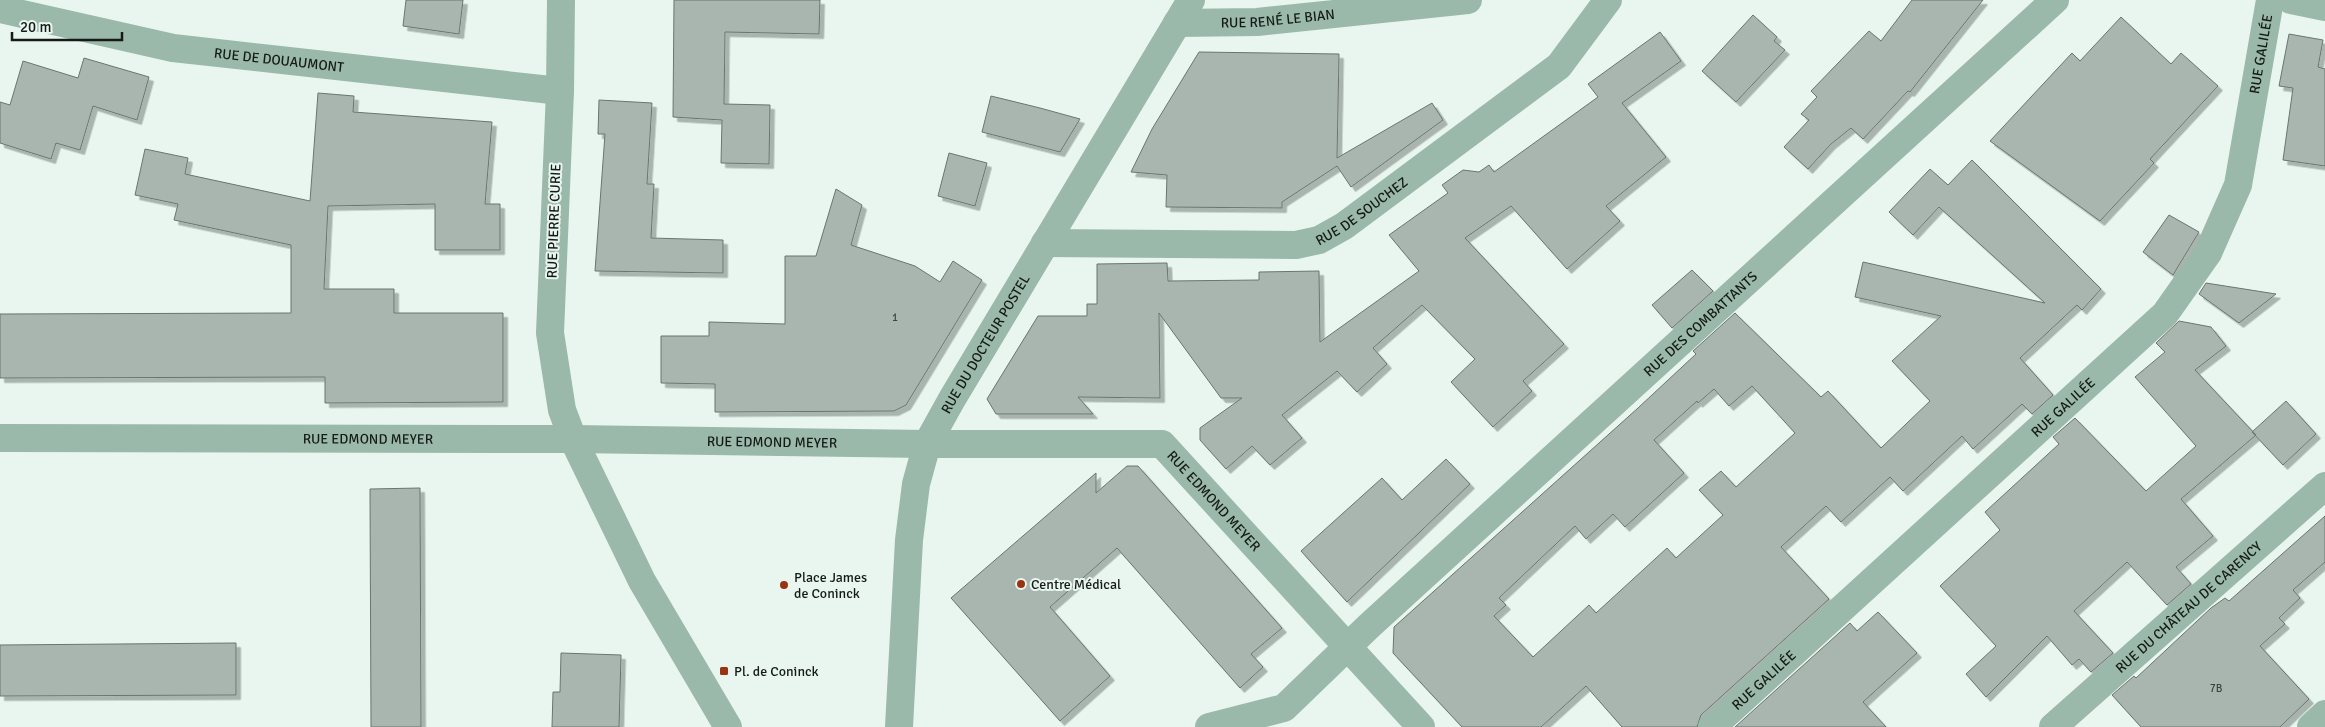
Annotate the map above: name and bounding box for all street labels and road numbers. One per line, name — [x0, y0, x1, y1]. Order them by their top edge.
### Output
street label: RUE RENÉ LE BIAN — [1221, 5, 1336, 31]
street label: RUE GALILÉE — [2245, 13, 2276, 95]
street label: RUE DE DOUAUMONT — [213, 44, 345, 75]
street label: RUE PIERRE CURIE — [544, 163, 564, 279]
street label: RUE DE SOUCHEZ — [1312, 173, 1411, 249]
street label: RUE DES COMBATTANTS — [1640, 267, 1761, 380]
street label: RUE DU DOCTEUR POSTEL — [937, 271, 1033, 416]
street label: RUE GALILÉE — [2028, 374, 2099, 440]
street label: RUE EDMOND MEYER — [303, 430, 433, 447]
street label: RUE EDMOND MEYER — [707, 432, 837, 451]
street label: RUE EDMOND MEYER — [1164, 447, 1264, 555]
street label: RUE DU CHÂTEAU DE CARENCY — [2112, 538, 2265, 676]
street label: RUE GALILÉE — [1728, 646, 1799, 713]

